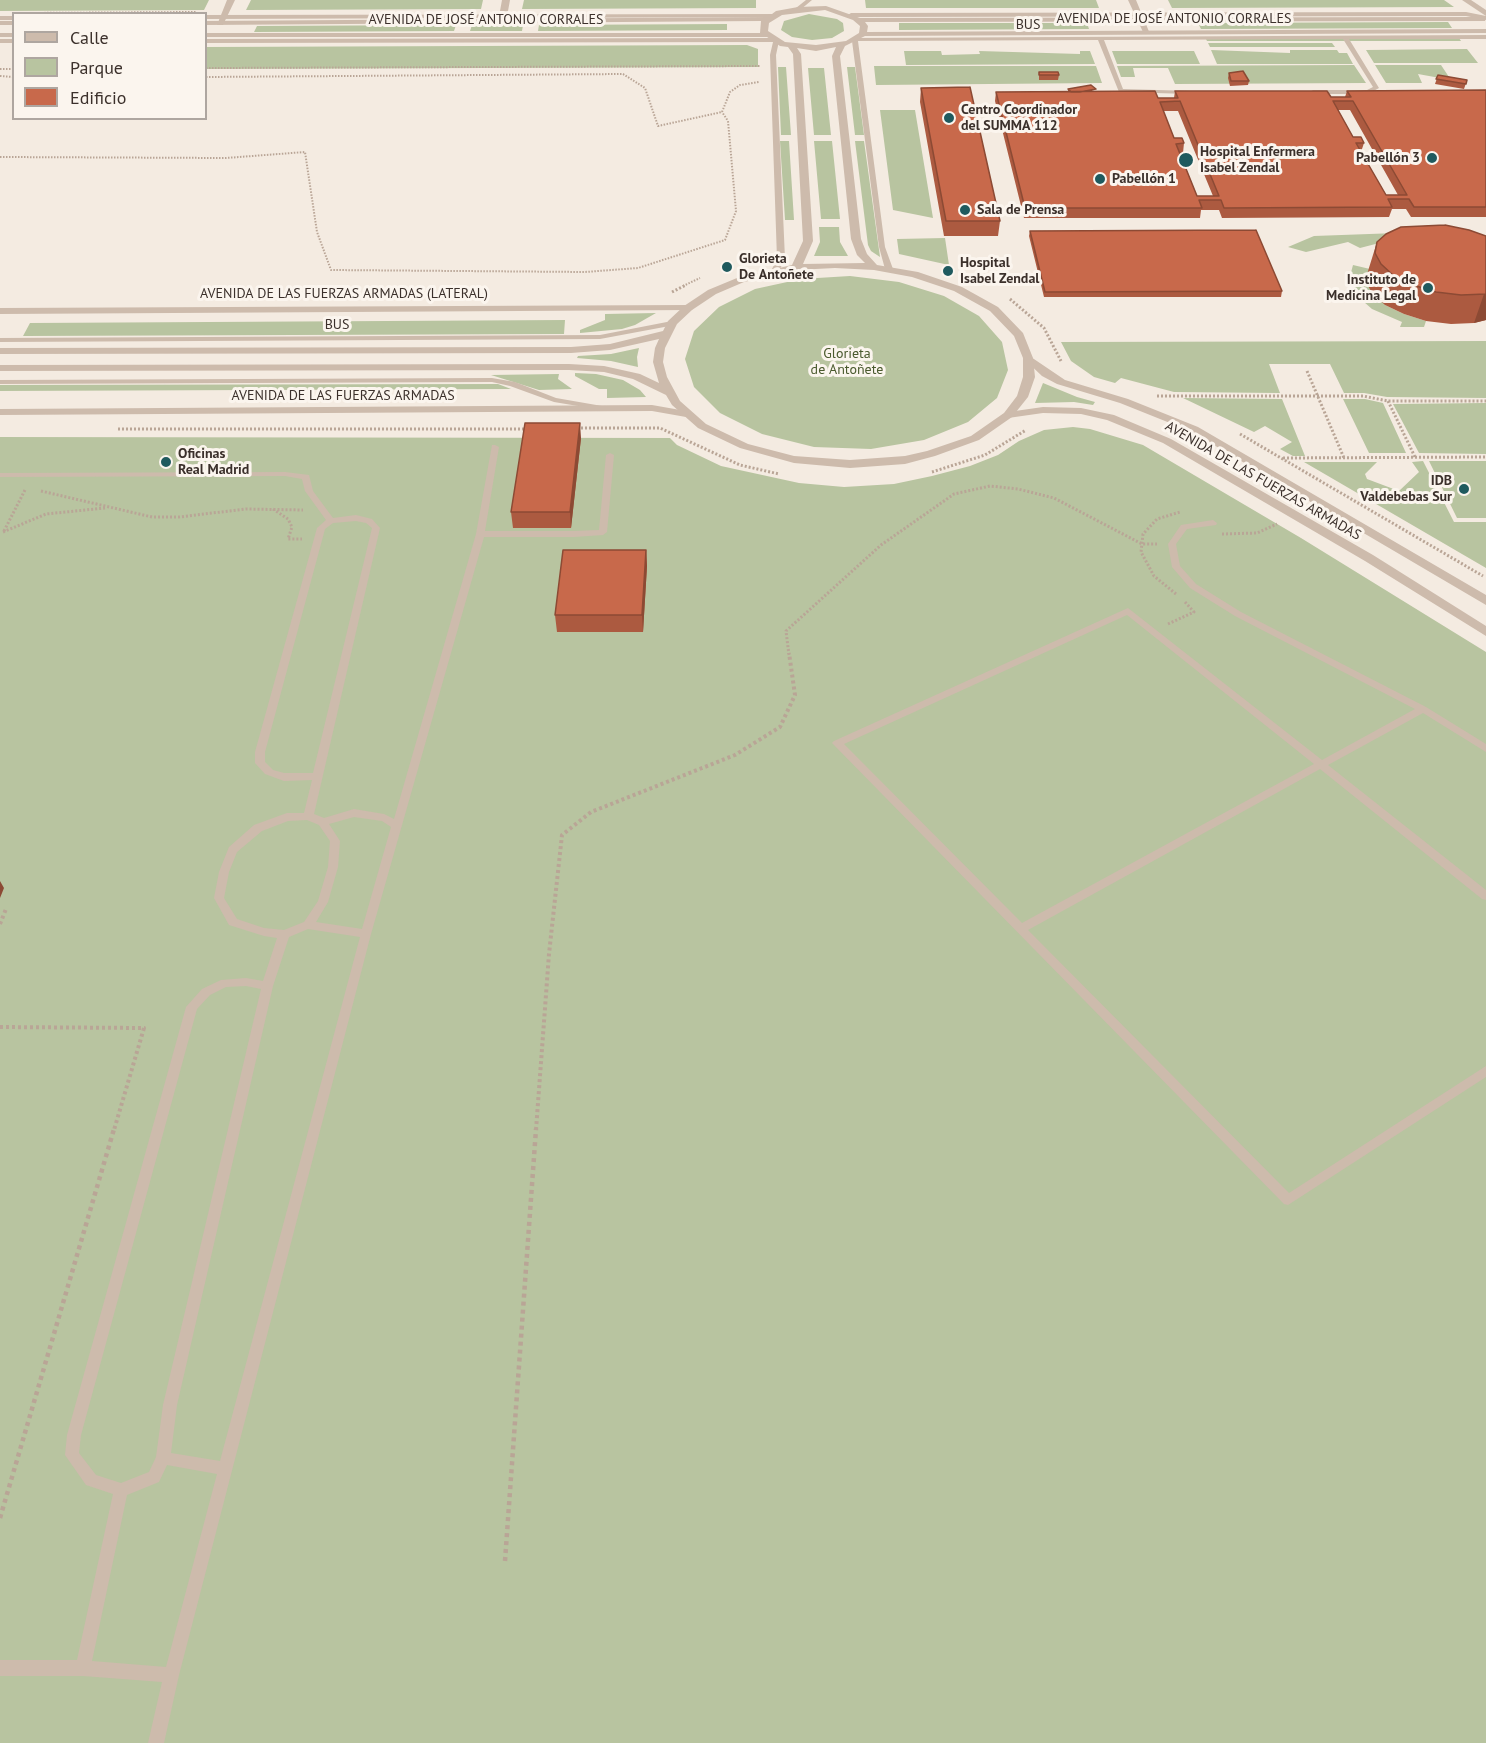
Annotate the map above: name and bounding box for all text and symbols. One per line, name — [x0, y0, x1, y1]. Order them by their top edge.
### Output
street label: AVENIDA DE JOSÉ ANTONIO CORRALES — [1057, 11, 1291, 27]
legend — [12, 12, 207, 120]
street label: AVENIDA DE JOSÉ ANTONIO CORRALES — [369, 12, 603, 28]
street label: BUS — [1016, 17, 1040, 33]
text: Calle — [70, 26, 109, 49]
text: Parque — [70, 56, 123, 79]
text: Edificio — [70, 86, 126, 109]
place label: Centro Coordinador del SUMMA 112 — [961, 102, 1077, 134]
marker: Centro Coordinador del SUMMA 112 — [942, 111, 956, 125]
place label: Hospital Enfermera Isabel Zendal — [1200, 144, 1315, 176]
place label: Pabellón 3 — [1356, 150, 1420, 166]
marker: Hospital Enfermera Isabel Zendal — [1177, 151, 1195, 169]
marker: Pabellón 3 — [1425, 151, 1439, 165]
place label: Pabellón 1 — [1112, 171, 1176, 187]
marker: Pabellón 1 — [1093, 172, 1107, 186]
place label: Sala de Prensa — [977, 202, 1064, 218]
marker: Sala de Prensa — [958, 203, 972, 217]
place label: Glorieta De Antoñete — [739, 251, 814, 284]
place label: Hospital Isabel Zendal — [960, 255, 1039, 288]
marker: Glorieta De Antoñete — [720, 260, 734, 274]
marker: Hospital Isabel Zendal — [941, 264, 955, 278]
place label: Instituto de Medicina Legal — [1326, 272, 1416, 304]
marker: Instituto de Medicina Legal — [1421, 281, 1435, 295]
street label: AVENIDA DE LAS FUERZAS ARMADAS (LATERAL) — [200, 286, 488, 302]
street label: BUS — [325, 317, 349, 333]
park label: Glorieta de Antoñete — [811, 346, 883, 378]
street label: AVENIDA DE LAS FUERZAS ARMADAS — [231, 388, 455, 404]
street label: AVENIDA DE LAS FUERZAS ARMADAS — [1162, 418, 1364, 544]
place label: Oficinas Real Madrid — [178, 446, 249, 478]
marker: Oficinas Real Madrid — [159, 455, 173, 469]
place label: IDB Valdebebas Sur — [1360, 473, 1452, 506]
marker: IDB Valdebebas Sur — [1457, 482, 1471, 496]

